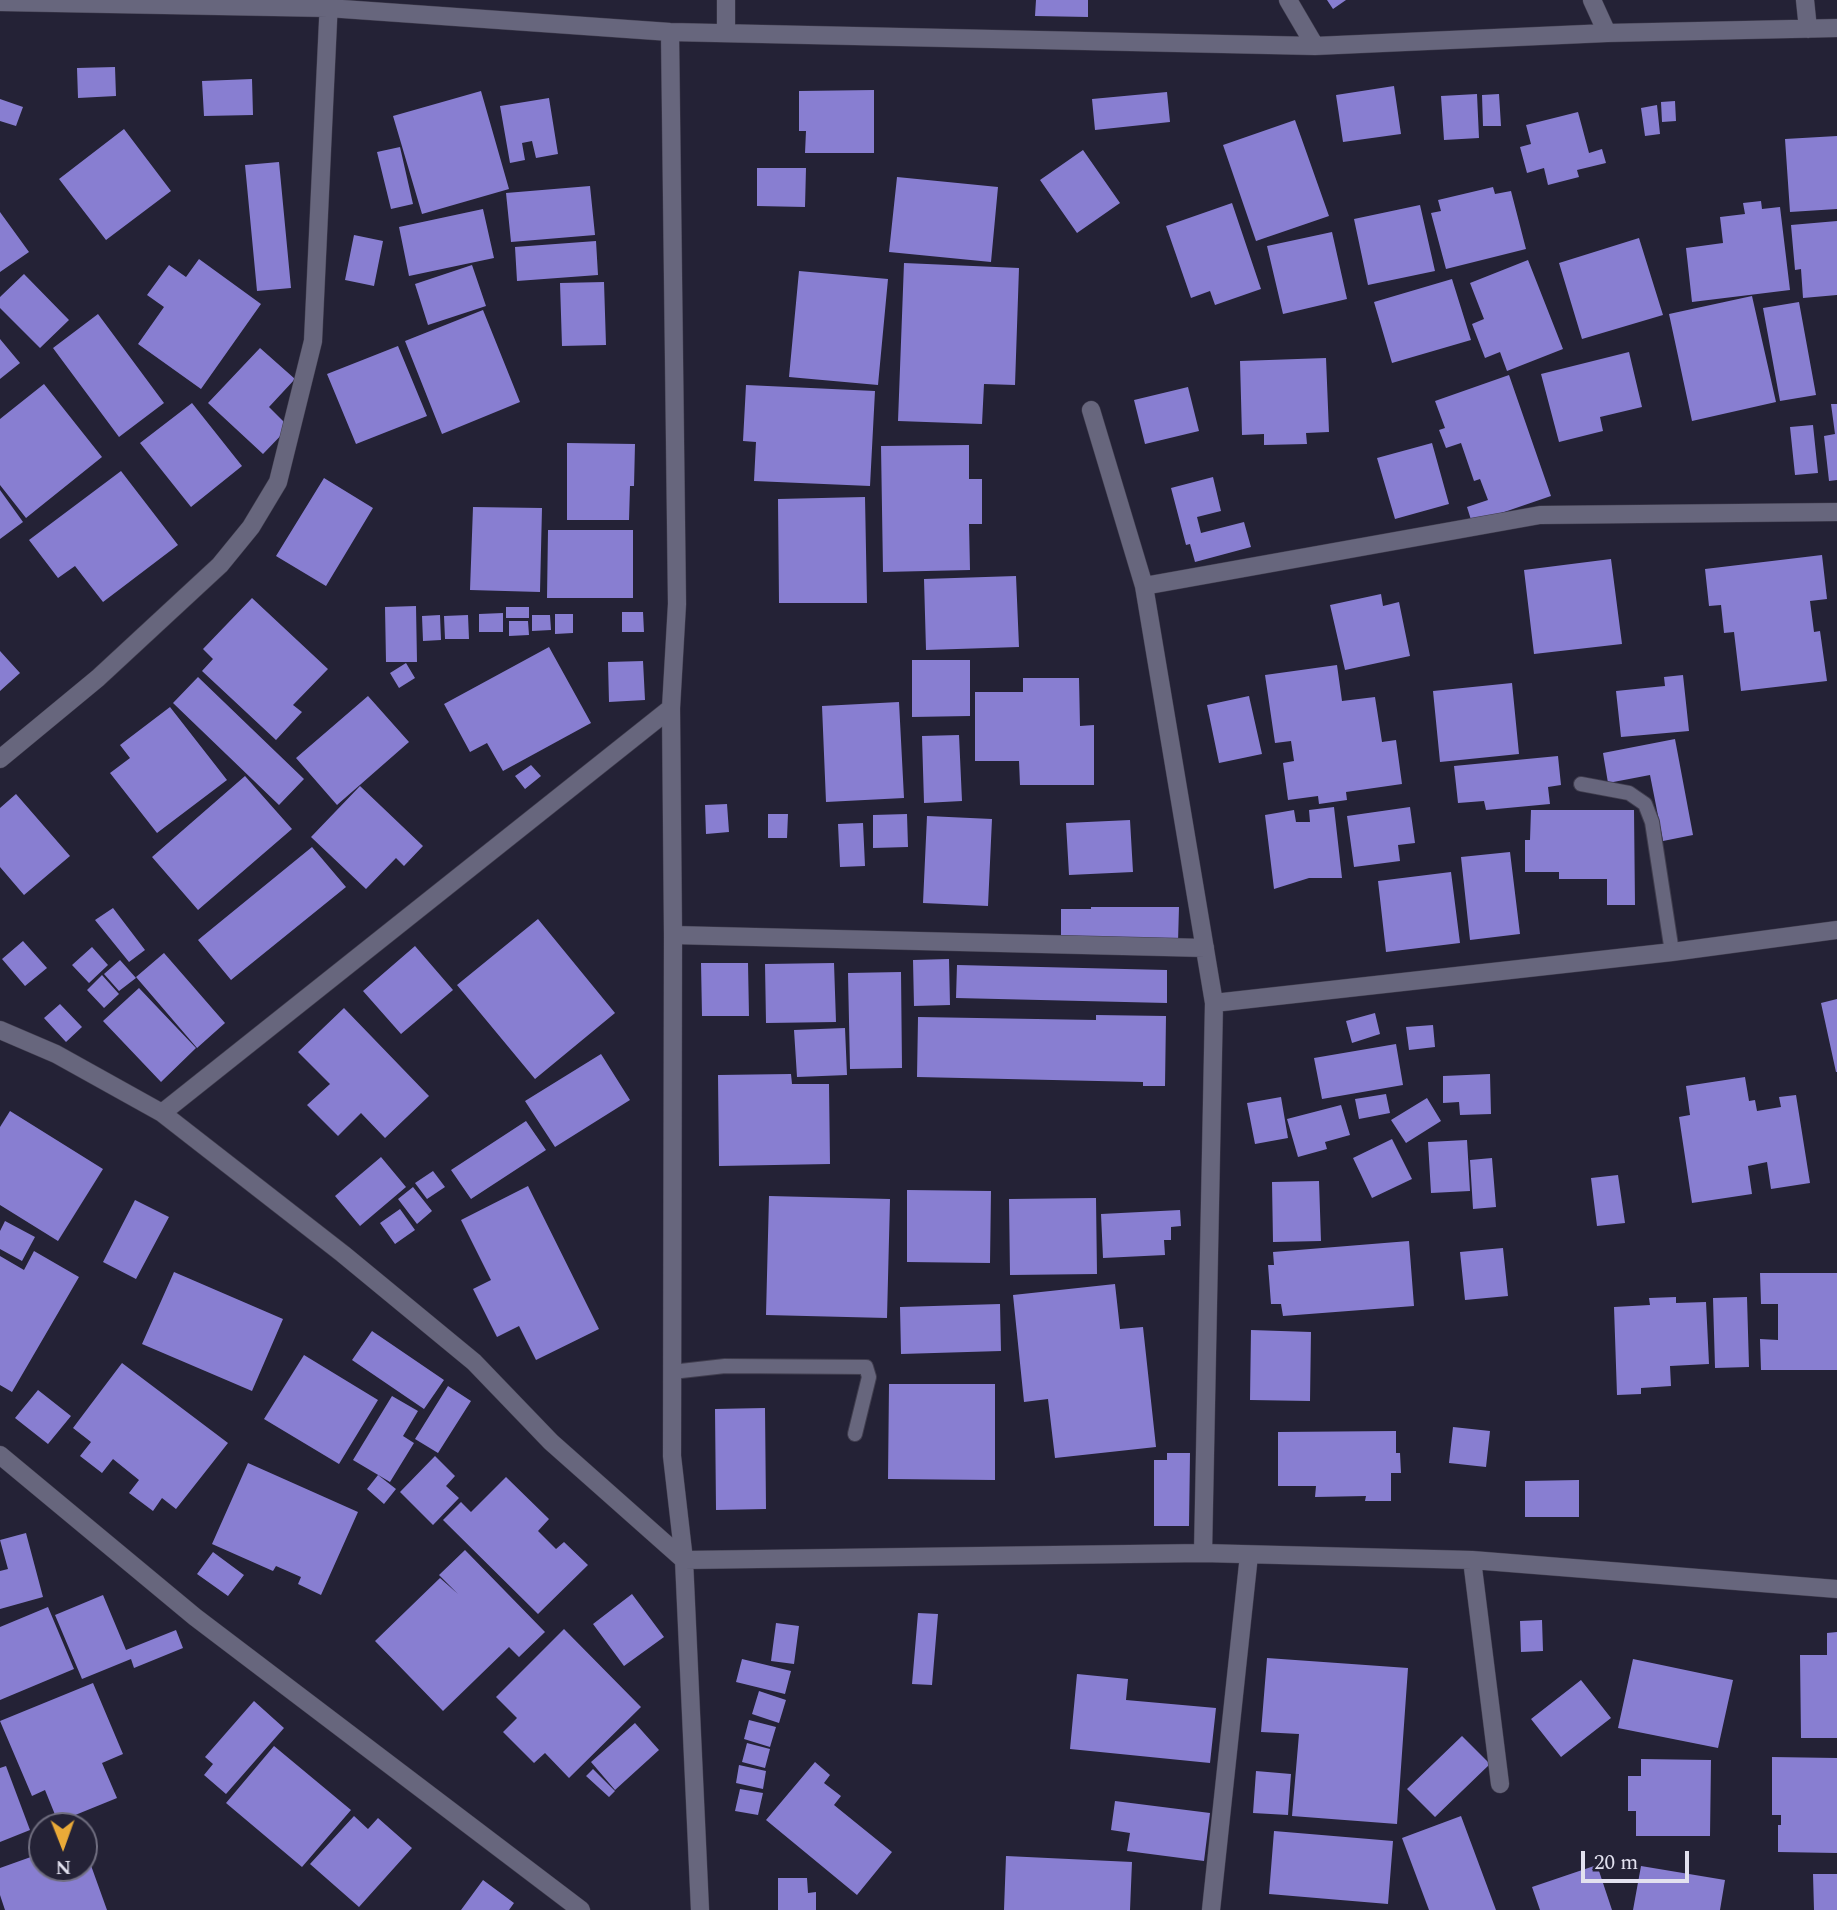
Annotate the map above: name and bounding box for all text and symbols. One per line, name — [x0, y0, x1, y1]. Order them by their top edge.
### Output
north arrow — [28, 1812, 98, 1882]
scale bar — [1585, 1836, 1694, 1880]
text: 20 m — [1594, 1847, 1638, 1879]
text: N — [55, 1852, 71, 1881]

